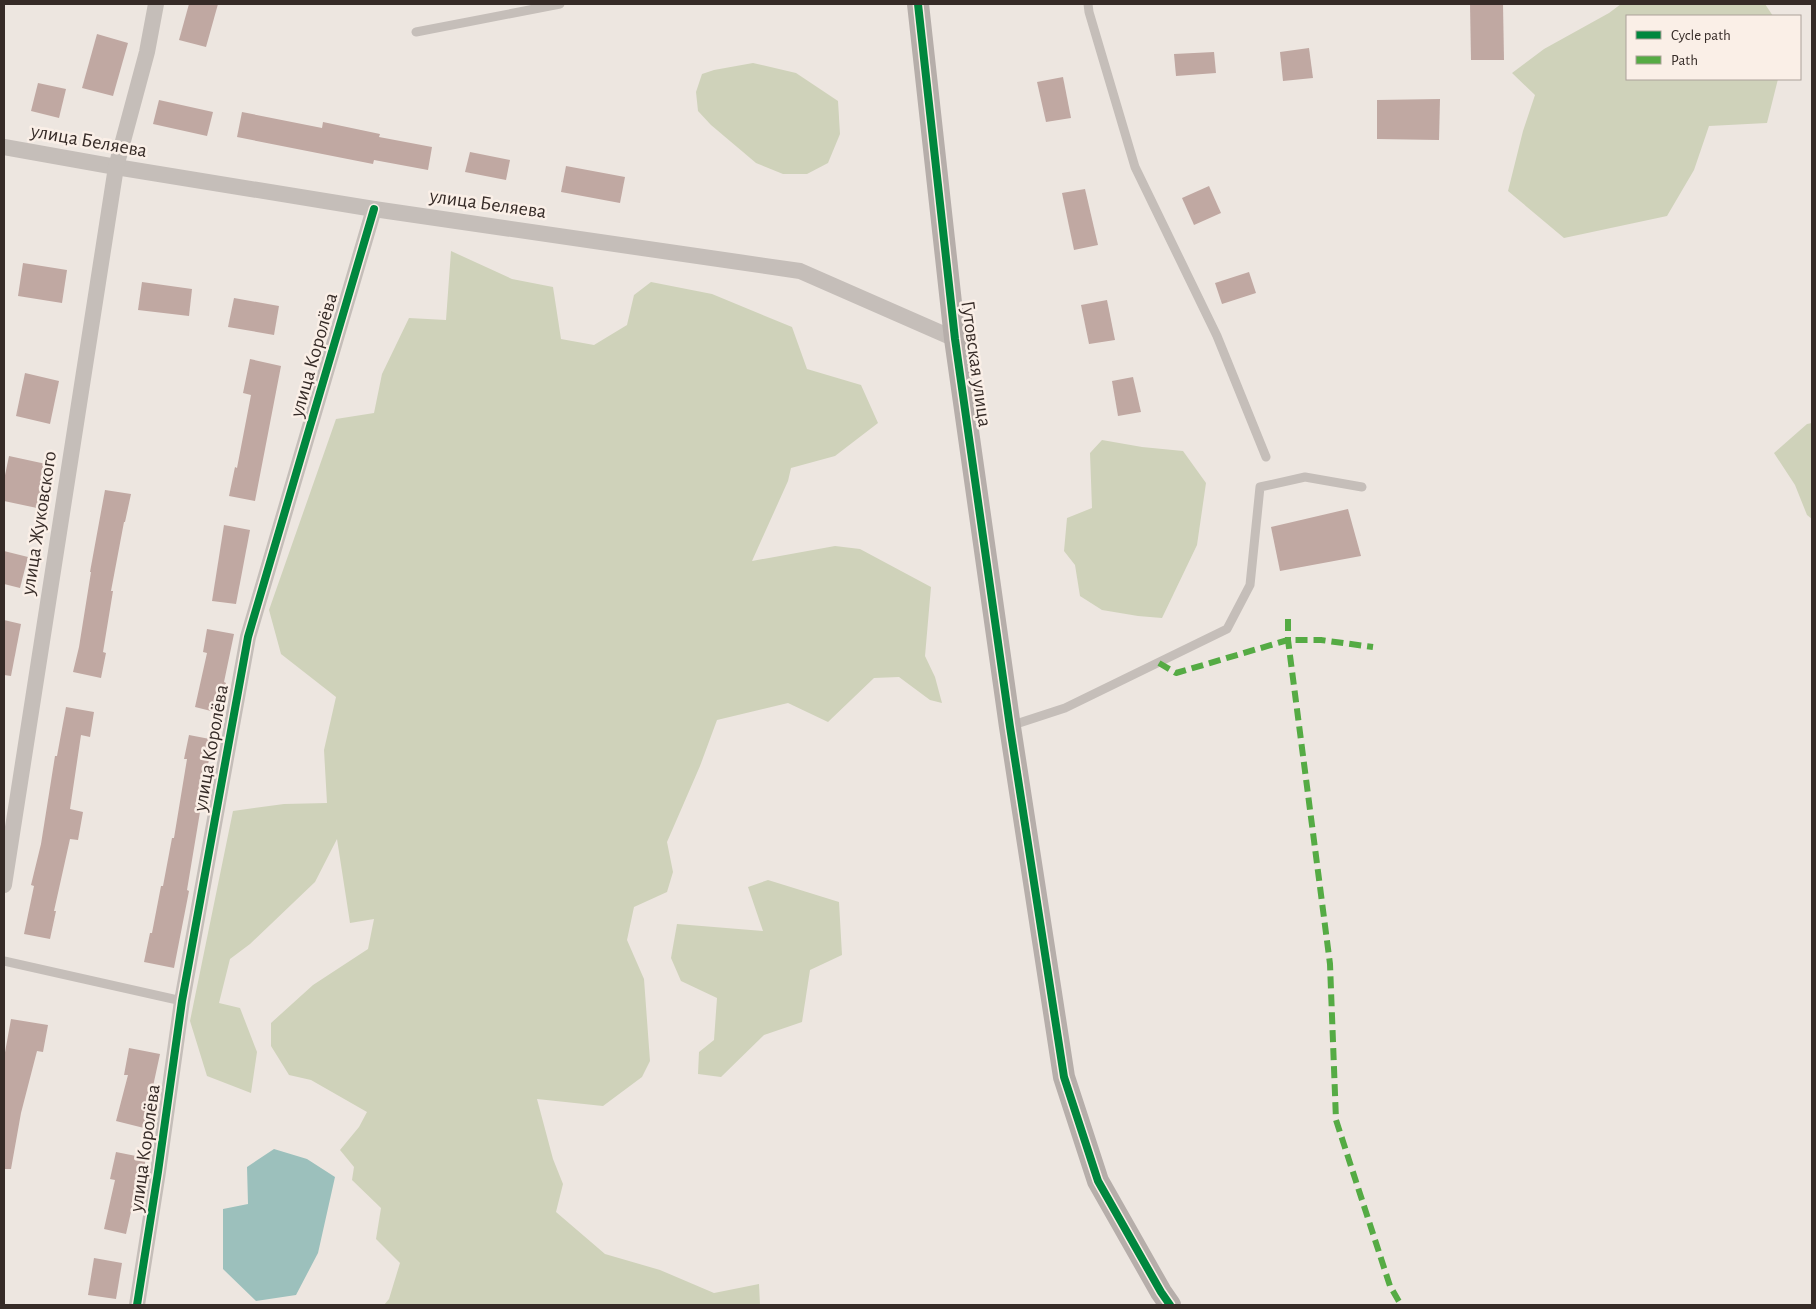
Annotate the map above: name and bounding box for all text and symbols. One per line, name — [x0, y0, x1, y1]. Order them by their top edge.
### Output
legend — [1626, 15, 1801, 80]
text: Cycle path — [1671, 28, 1731, 43]
text: Path — [1671, 53, 1698, 68]
street label: улица Беляева — [28, 121, 149, 161]
street label: улица Беляева — [427, 186, 548, 222]
street label: улица Королёва — [286, 291, 341, 420]
street label: Гутовская улица — [957, 300, 995, 428]
street label: улица Жуковского — [18, 450, 60, 597]
street label: улица Королёва — [190, 683, 232, 814]
street label: улица Королёва — [126, 1083, 164, 1214]

